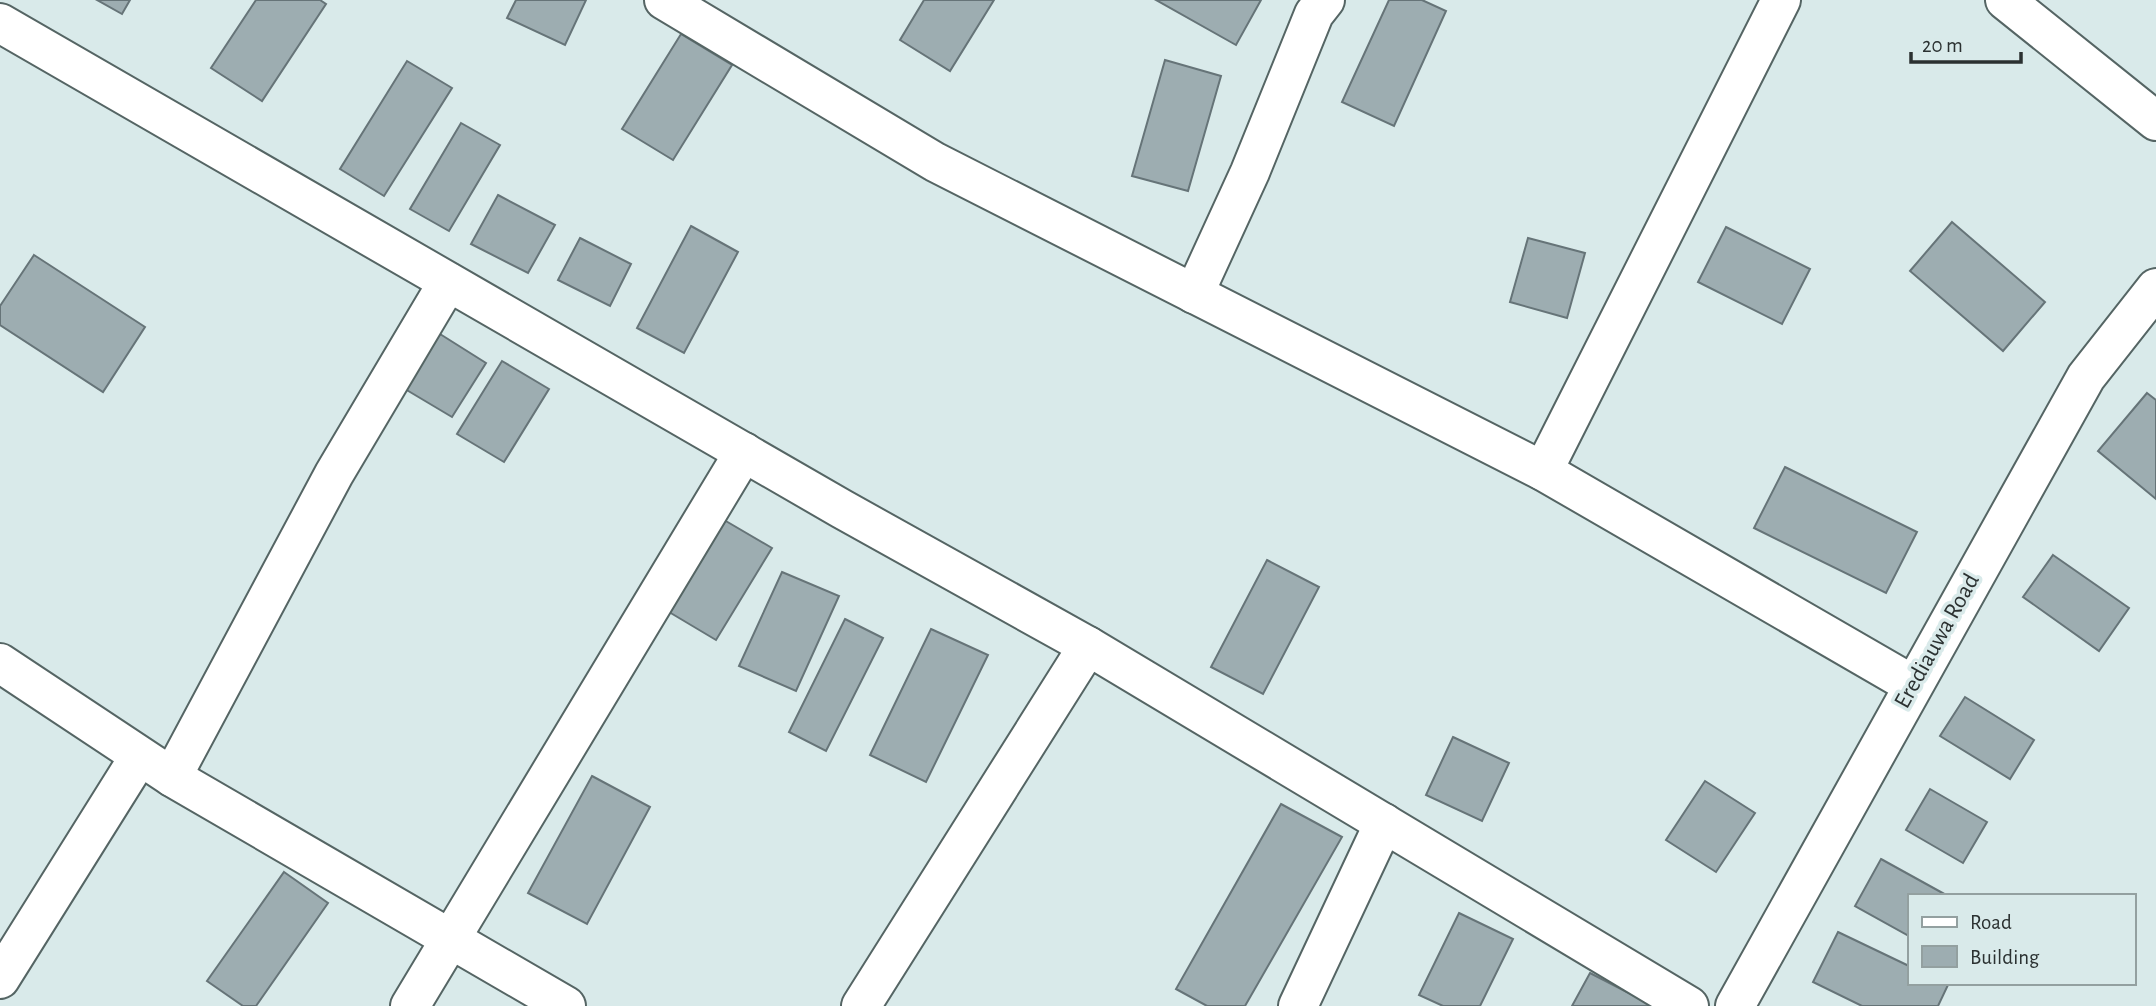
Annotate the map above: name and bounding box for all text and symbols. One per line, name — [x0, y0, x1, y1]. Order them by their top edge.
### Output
scale bar — [1911, 21, 2021, 65]
text: 20 m — [1922, 35, 1963, 56]
street label: Erediauwa Road — [1890, 570, 1984, 712]
legend — [1908, 894, 2135, 985]
text: Road — [1970, 912, 2012, 933]
text: Building — [1970, 947, 2040, 968]

